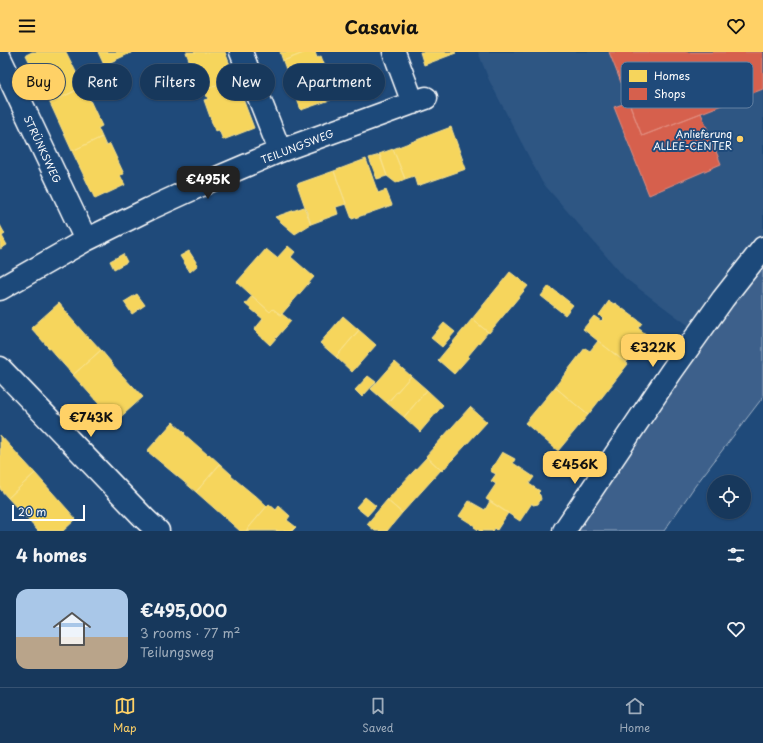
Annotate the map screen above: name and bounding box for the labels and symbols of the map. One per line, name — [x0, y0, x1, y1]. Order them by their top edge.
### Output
legend — [621, 62, 753, 108]
text: Homes — [654, 67, 690, 84]
text: Shops — [654, 85, 685, 102]
street label: STRÜNKSWEG — [21, 113, 65, 185]
street label: TEILUNGSWEG — [258, 125, 336, 167]
place label: Anlieferung ALLEE-CENTER — [653, 126, 732, 153]
marker: Anlieferung ALLEE-CENTER — [735, 134, 745, 144]
pin: €495K — [180, 166, 236, 200]
pin: €322K — [625, 334, 681, 368]
pin: €743K — [63, 404, 119, 438]
pin: €456K — [547, 451, 603, 485]
scale bar — [12, 503, 85, 522]

